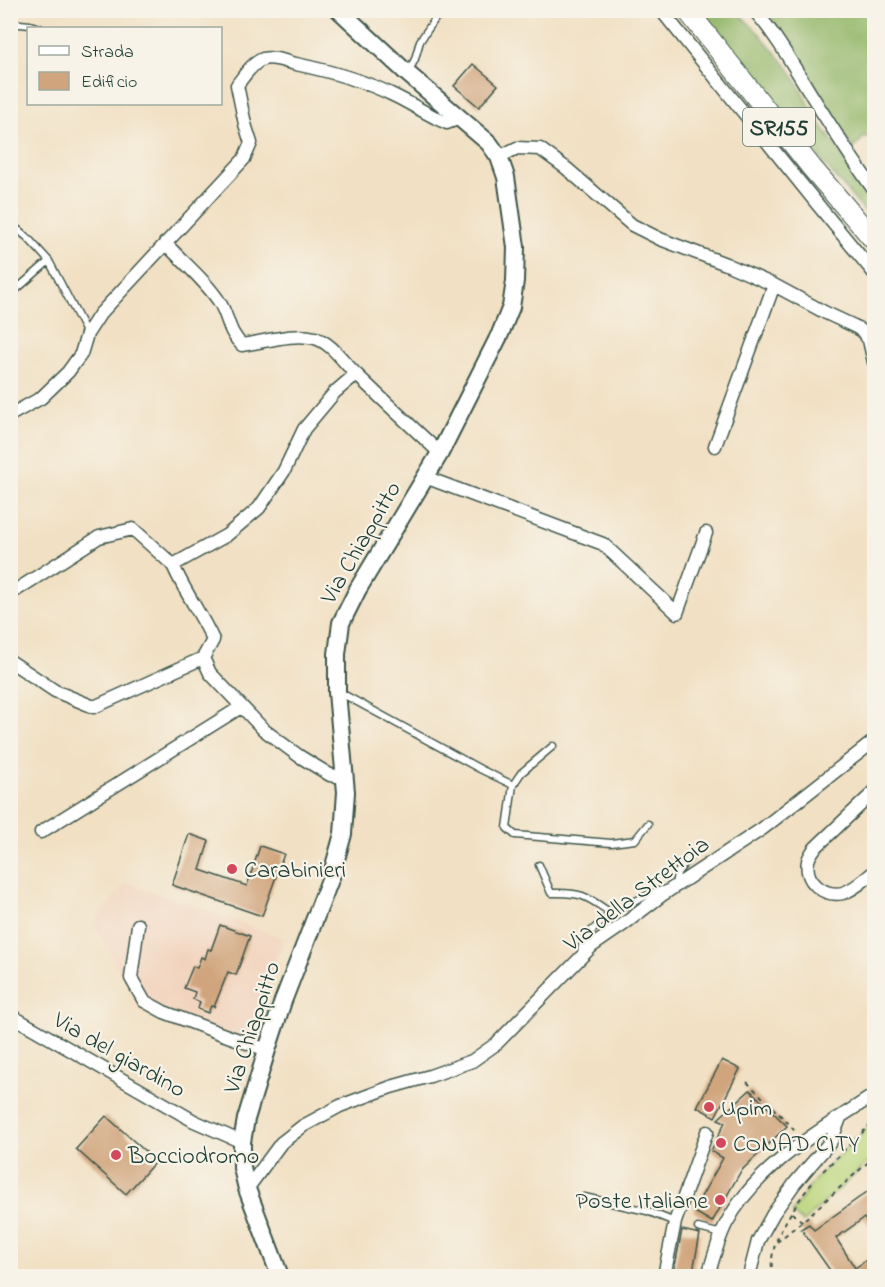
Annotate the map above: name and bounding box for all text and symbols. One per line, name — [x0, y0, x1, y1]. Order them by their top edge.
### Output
legend — [27, 27, 222, 105]
text: Strada — [81, 40, 134, 66]
text: Edificio — [81, 70, 137, 96]
road number: SR155 — [743, 108, 815, 146]
street label: Via Chiappitto — [312, 475, 411, 612]
street label: Via della Strettoia — [556, 828, 718, 962]
place label: Carabinieri — [244, 854, 346, 889]
marker: Carabinieri — [225, 862, 239, 876]
street label: Via Chiappitto — [215, 957, 291, 1099]
street label: Via del giardino — [45, 1004, 191, 1108]
place label: Upim — [721, 1092, 772, 1127]
marker: Upim — [702, 1100, 716, 1114]
place label: CONAD CITY — [733, 1128, 859, 1163]
marker: CONAD CITY — [714, 1136, 728, 1150]
place label: Bocciodromo — [127, 1140, 259, 1175]
marker: Bocciodromo — [109, 1148, 123, 1162]
place label: Poste Italiane — [575, 1185, 708, 1220]
marker: Poste Italiane — [713, 1193, 727, 1207]

